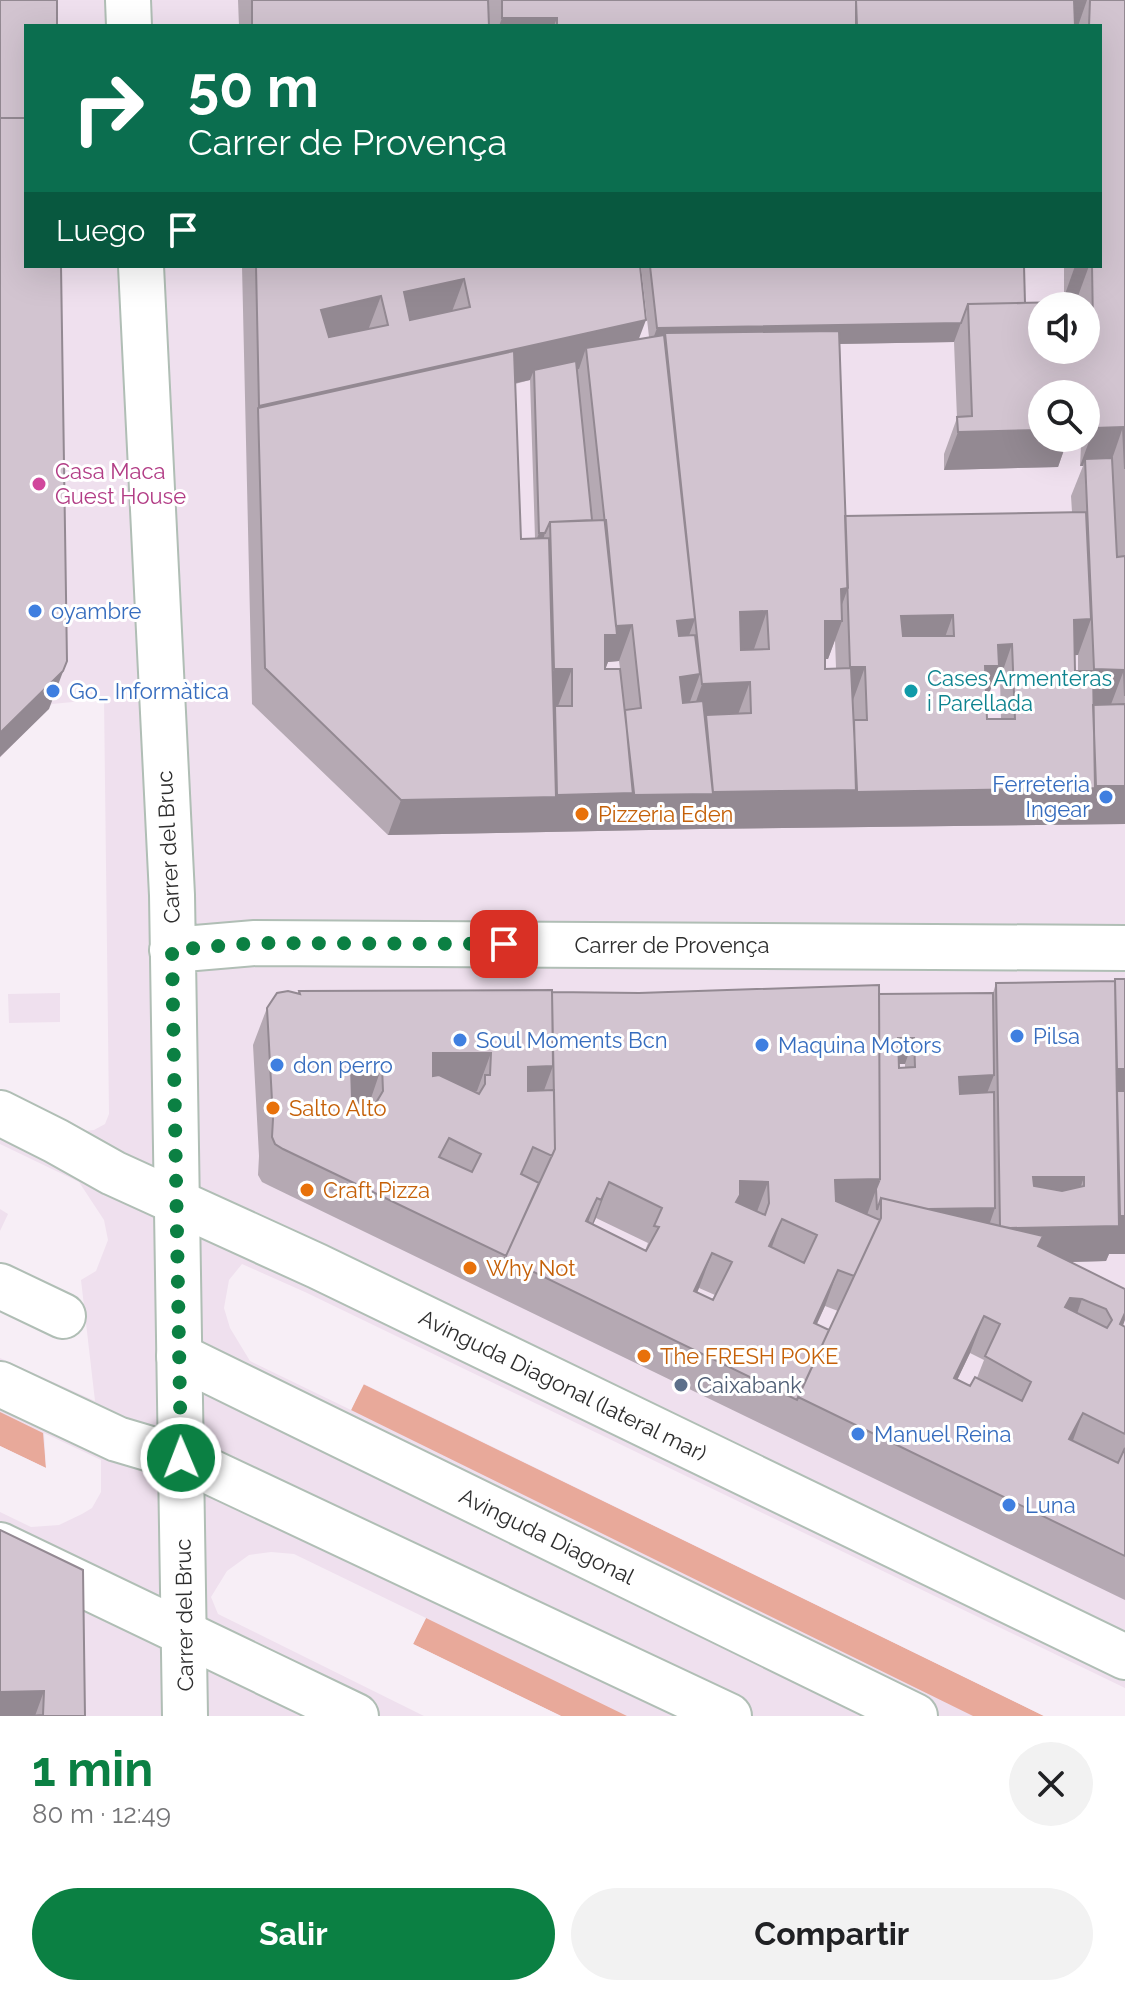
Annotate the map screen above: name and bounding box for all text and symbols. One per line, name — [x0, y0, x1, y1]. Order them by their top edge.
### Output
text: 50 m — [188, 54, 319, 120]
icon: right — [56, 56, 160, 160]
text: Carrer de Provença — [188, 121, 507, 163]
icon: arrive — [161, 208, 205, 252]
text: Luego — [56, 213, 145, 248]
map controls — [1028, 292, 1100, 452]
button: sound — [1028, 292, 1100, 364]
button: search — [1028, 380, 1100, 452]
place label: Casa Maca Guest House — [55, 458, 186, 509]
marker: Casa Maca Guest House — [30, 475, 48, 493]
place label: oyambre — [51, 598, 141, 624]
marker: oyambre — [26, 602, 44, 620]
place label: Cases Armenteras i Parellada — [927, 665, 1112, 716]
place label: Go_ Informàtica — [69, 678, 229, 704]
marker: Go_ Informàtica — [44, 682, 62, 700]
marker: Cases Armenteras i Parellada — [902, 682, 920, 700]
street label: Carrer del Bruc — [151, 770, 185, 924]
place label: Ferreteria Ingear — [992, 771, 1090, 822]
marker: Ferreteria Ingear — [1097, 788, 1115, 806]
place label: Pizzeria Eden — [598, 801, 733, 827]
marker: Pizzeria Eden — [573, 805, 591, 823]
pin — [470, 910, 538, 978]
icon: arrive — [482, 922, 526, 966]
street label: Carrer de Provença — [575, 932, 770, 958]
place label: Pilsa — [1033, 1023, 1080, 1049]
place label: Soul Moments Bcn — [476, 1027, 668, 1053]
marker: Pilsa — [1008, 1027, 1026, 1045]
marker: Soul Moments Bcn — [451, 1031, 469, 1049]
place label: Maquina Motors — [778, 1032, 942, 1058]
marker: Maquina Motors — [753, 1036, 771, 1054]
place label: don perro — [293, 1052, 393, 1078]
marker: don perro — [268, 1056, 286, 1074]
place label: Salto Alto — [289, 1095, 387, 1121]
marker: Salto Alto — [264, 1099, 282, 1117]
place label: Craft Pizza — [323, 1177, 430, 1203]
marker: Craft Pizza — [298, 1181, 316, 1199]
place label: Why Not — [486, 1255, 576, 1281]
marker: Why Not — [461, 1259, 479, 1277]
street label: Avinguda Diagonal (lateral mar) — [415, 1304, 711, 1466]
place label: The FRESH POKE — [660, 1343, 838, 1369]
marker: The FRESH POKE — [635, 1347, 653, 1365]
place label: Caixabank — [697, 1372, 802, 1398]
marker: Caixabank — [672, 1376, 690, 1394]
position arrow — [139, 1416, 223, 1500]
place label: Manuel Reina — [874, 1421, 1011, 1447]
marker: Manuel Reina — [849, 1425, 867, 1443]
street label: Avinguda Diagonal — [455, 1482, 639, 1590]
place label: Luna — [1025, 1492, 1076, 1518]
marker: Luna — [1000, 1496, 1018, 1514]
street label: Carrer del Bruc — [170, 1538, 198, 1692]
text: 1 min — [32, 1741, 153, 1797]
button: close — [1009, 1742, 1093, 1826]
text: 80 m · 12:49 — [32, 1799, 171, 1829]
button: Salir — [32, 1888, 555, 1980]
button: Compartir — [571, 1888, 1093, 1980]

